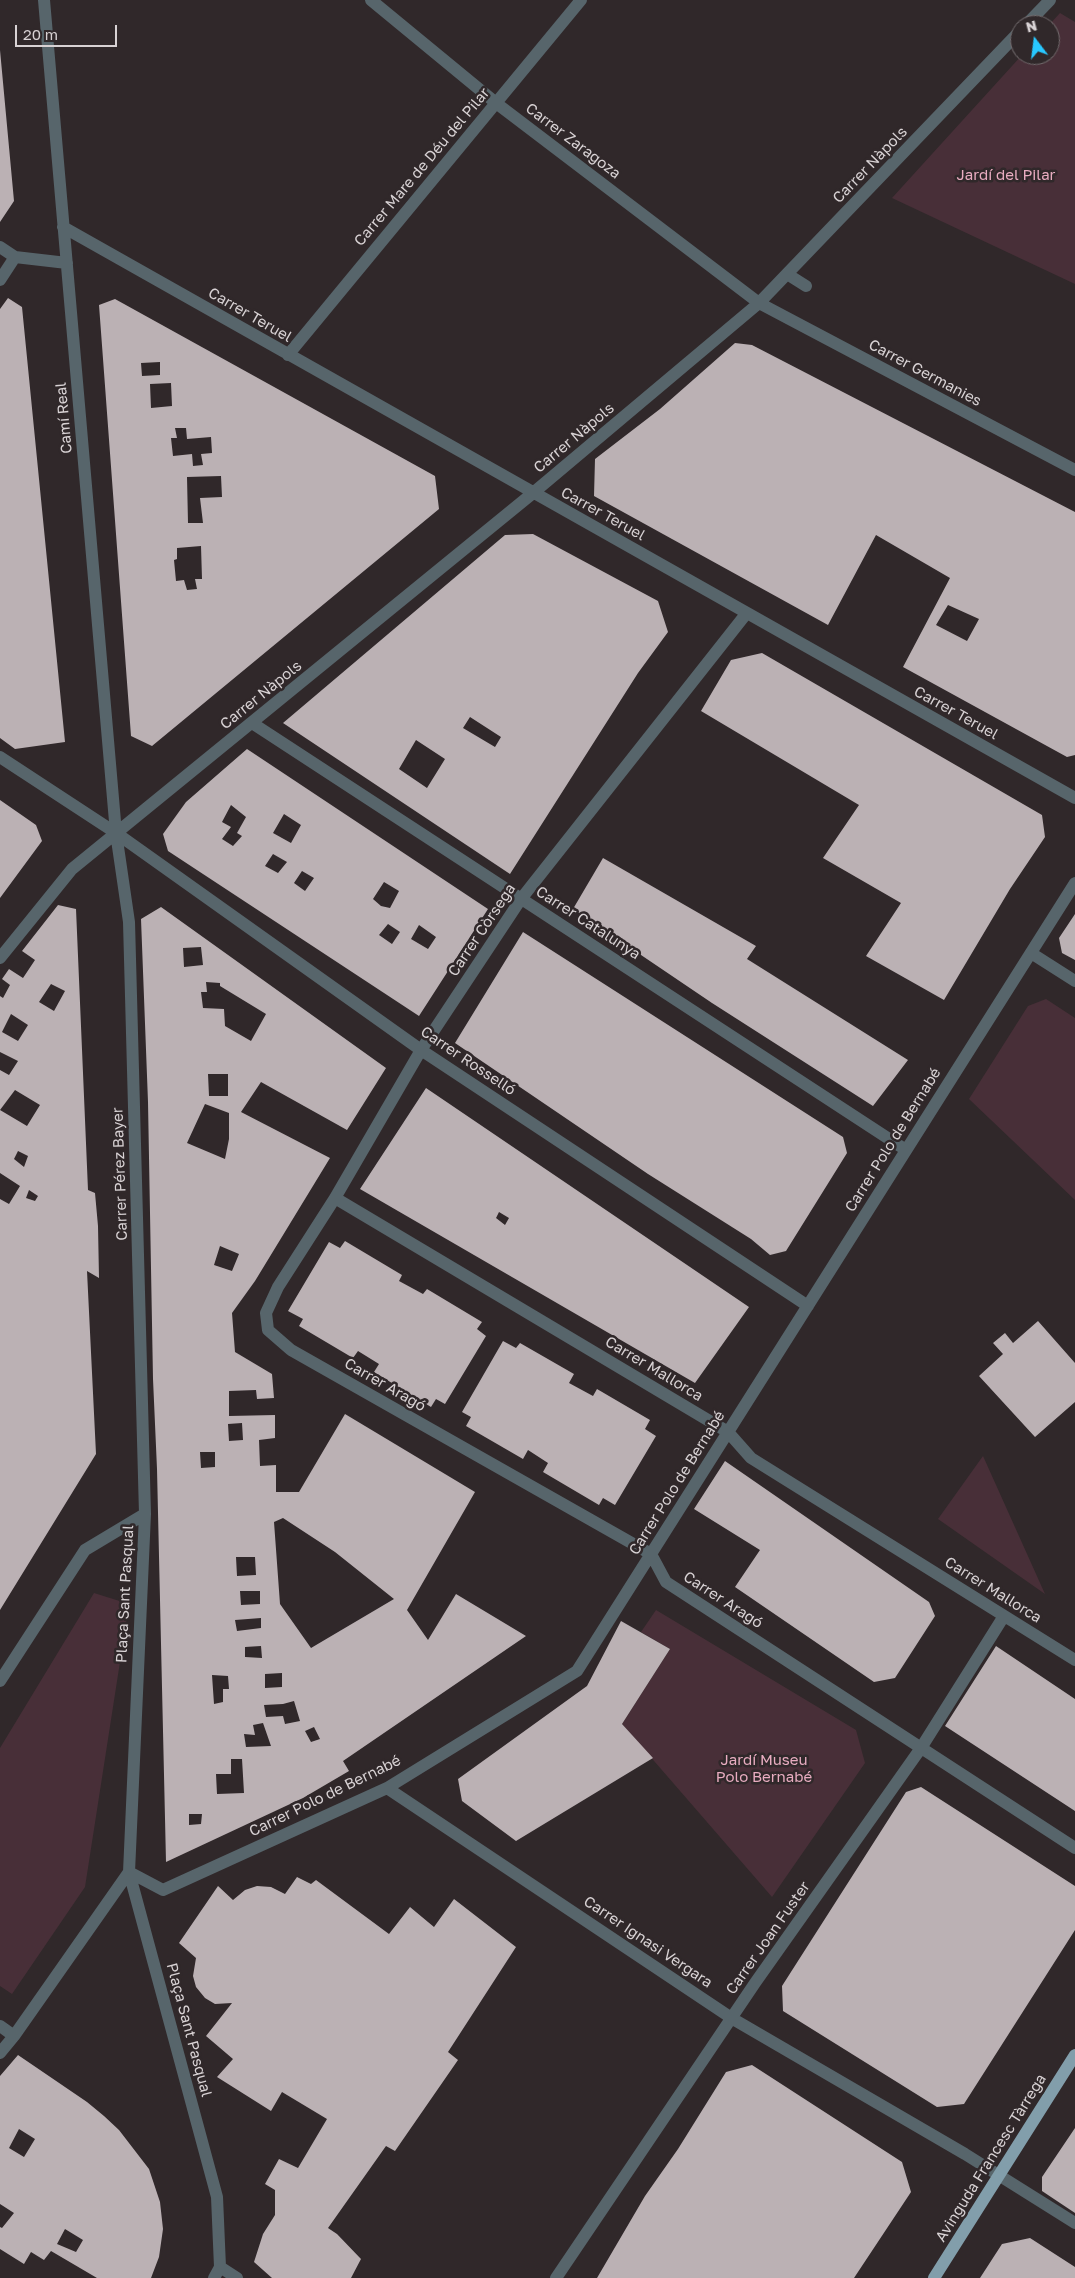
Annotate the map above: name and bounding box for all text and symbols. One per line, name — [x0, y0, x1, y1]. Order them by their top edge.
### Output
scale bar — [18, 15, 120, 47]
north arrow — [1010, 15, 1060, 65]
text: N — [1024, 16, 1039, 36]
text: 20 m — [23, 25, 58, 43]
street label: Carrer Mare de Déu del Pilar — [350, 84, 494, 250]
street label: Carrer Zaragoza — [522, 99, 624, 183]
street label: Carrer Nàpols — [829, 123, 911, 207]
park label: Jardí del Pilar — [957, 166, 1055, 184]
street label: Carrer Teruel — [205, 284, 295, 346]
street label: Carrer Germanies — [865, 336, 985, 410]
street label: Camí Real — [52, 381, 76, 455]
street label: Carrer Nàpols — [530, 399, 618, 477]
street label: Carrer Teruel — [558, 483, 648, 545]
street label: Carrer Nàpols — [217, 657, 305, 733]
street label: Carrer Teruel — [911, 682, 1001, 744]
street label: Carrer Còrsega — [444, 880, 520, 980]
street label: Carrer Catalunya — [532, 883, 644, 963]
street label: Carrer Rosselló — [417, 1023, 519, 1099]
street label: Carrer Polo de Bernabé — [841, 1065, 945, 1215]
street label: Carrer Pérez Bayer — [109, 1107, 131, 1241]
street label: Carrer Mallorca — [602, 1333, 706, 1405]
street label: Carrer Aragó — [341, 1354, 429, 1416]
street label: Carrer Polo de Bernabé — [625, 1408, 729, 1558]
street label: Plaça Sant Pasqual — [112, 1525, 138, 1663]
street label: Carrer Mallorca — [941, 1553, 1045, 1627]
street label: Carrer Aragó — [680, 1568, 766, 1632]
street label: Carrer Polo de Bernabé — [246, 1751, 404, 1841]
park label: Jardí Museu Polo Bernabé — [716, 1751, 812, 1786]
street label: Carrer Joan Fuster — [722, 1878, 814, 1998]
street label: Carrer Ignasi Vergara — [580, 1892, 716, 1992]
street label: Plaça Sant Pasqual — [162, 1961, 216, 2099]
street label: Avinguda Francesc Tàrrega — [932, 2071, 1050, 2245]

